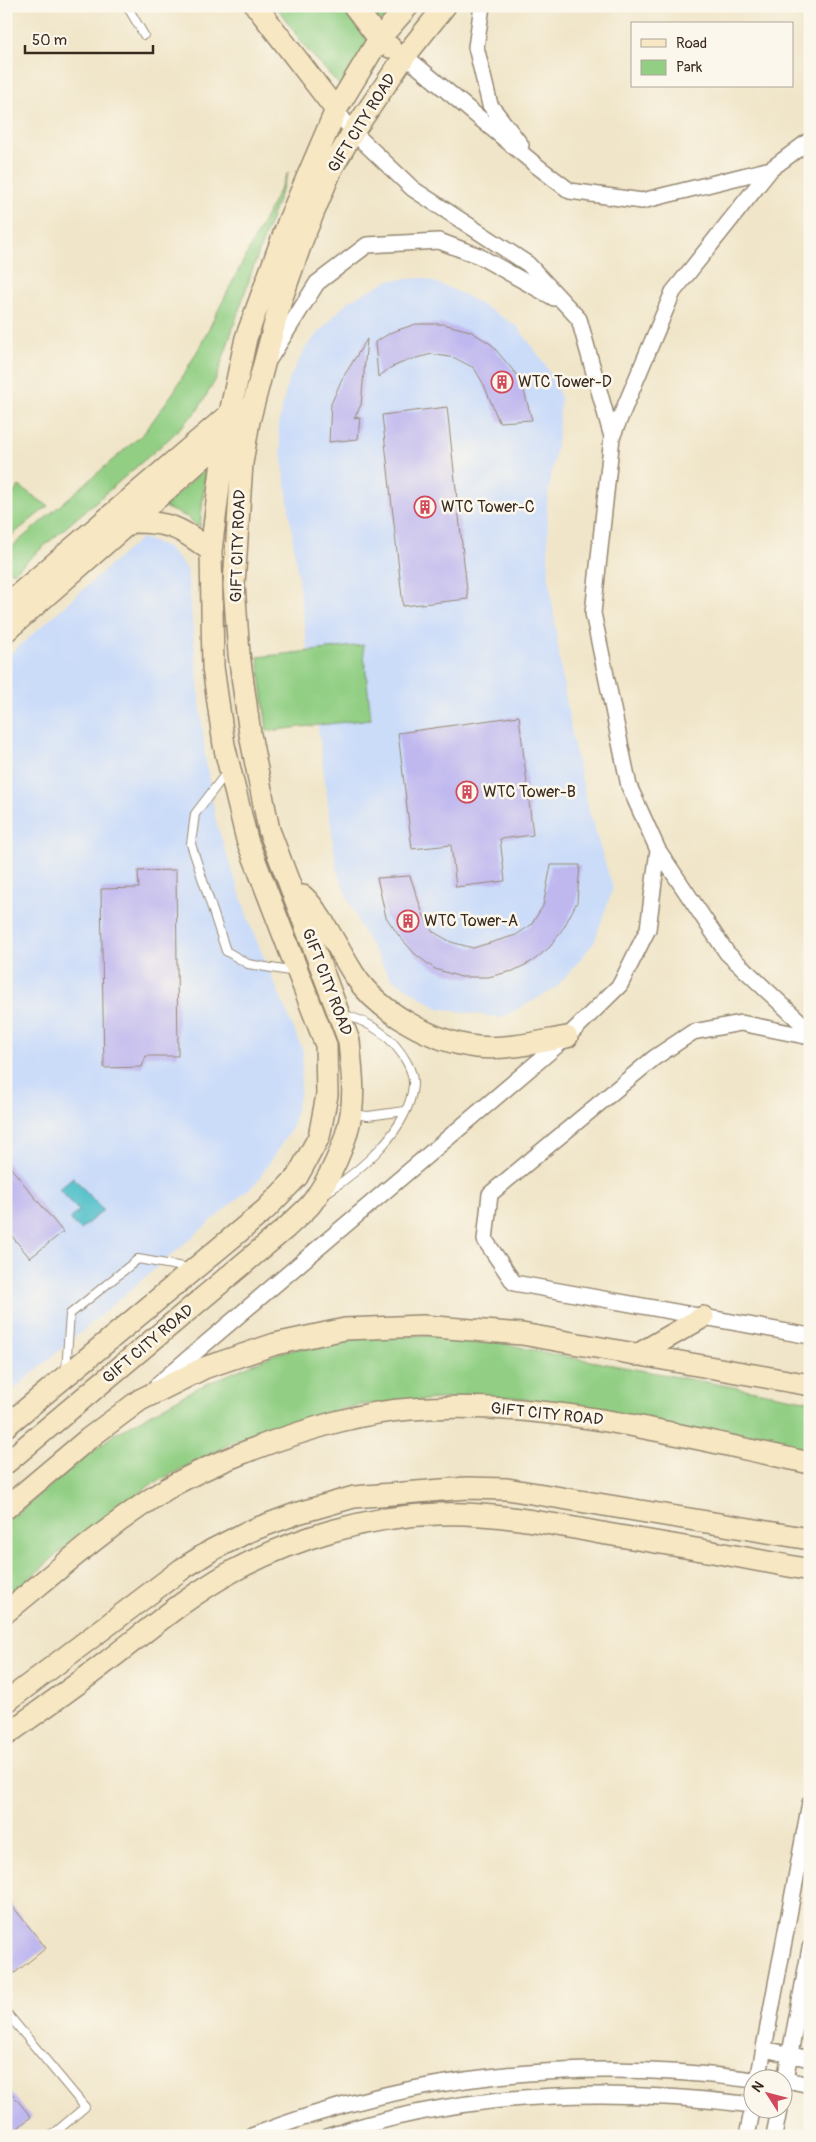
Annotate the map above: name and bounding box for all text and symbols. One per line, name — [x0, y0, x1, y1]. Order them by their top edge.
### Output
scale bar — [25, 22, 152, 54]
legend — [631, 22, 794, 88]
text: 50 m — [32, 31, 67, 50]
text: Road — [676, 34, 707, 53]
text: Park — [676, 58, 703, 77]
street label: GIFT CITY ROAD — [324, 70, 400, 176]
building icon: WTC Tower-D — [490, 370, 514, 394]
place label: WTC Tower-D — [518, 372, 612, 392]
street label: GIFT CITY ROAD — [226, 489, 250, 603]
building icon: WTC Tower-C — [413, 495, 437, 519]
place label: WTC Tower-C — [441, 497, 535, 517]
building icon: WTC Tower-B — [455, 780, 479, 804]
place label: WTC Tower-B — [483, 782, 576, 802]
building icon: WTC Tower-A — [396, 909, 420, 933]
place label: WTC Tower-A — [424, 911, 518, 931]
street label: GIFT CITY ROAD — [297, 926, 357, 1038]
street label: GIFT CITY ROAD — [98, 1300, 198, 1388]
street label: GIFT CITY ROAD — [490, 1398, 604, 1430]
north arrow — [744, 2070, 794, 2120]
text: N — [748, 2078, 768, 2095]

